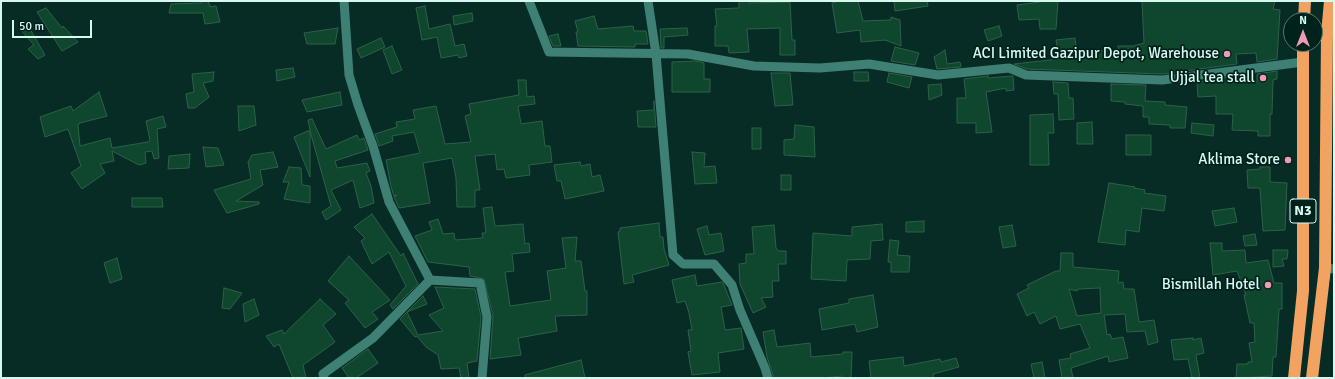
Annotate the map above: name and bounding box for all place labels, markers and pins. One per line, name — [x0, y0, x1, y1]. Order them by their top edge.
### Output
place label: ACI Limited Gazipur Depot, Warehouse — [973, 45, 1219, 63]
marker: ACI Limited Gazipur Depot, Warehouse — [1222, 49, 1232, 59]
place label: Ujjal tea stall — [1170, 69, 1255, 87]
marker: Ujjal tea stall — [1258, 73, 1268, 83]
place label: Aklima Store — [1198, 151, 1280, 169]
marker: Aklima Store — [1283, 155, 1293, 165]
place label: Bismillah Hotel — [1162, 276, 1260, 294]
marker: Bismillah Hotel — [1263, 280, 1273, 290]

